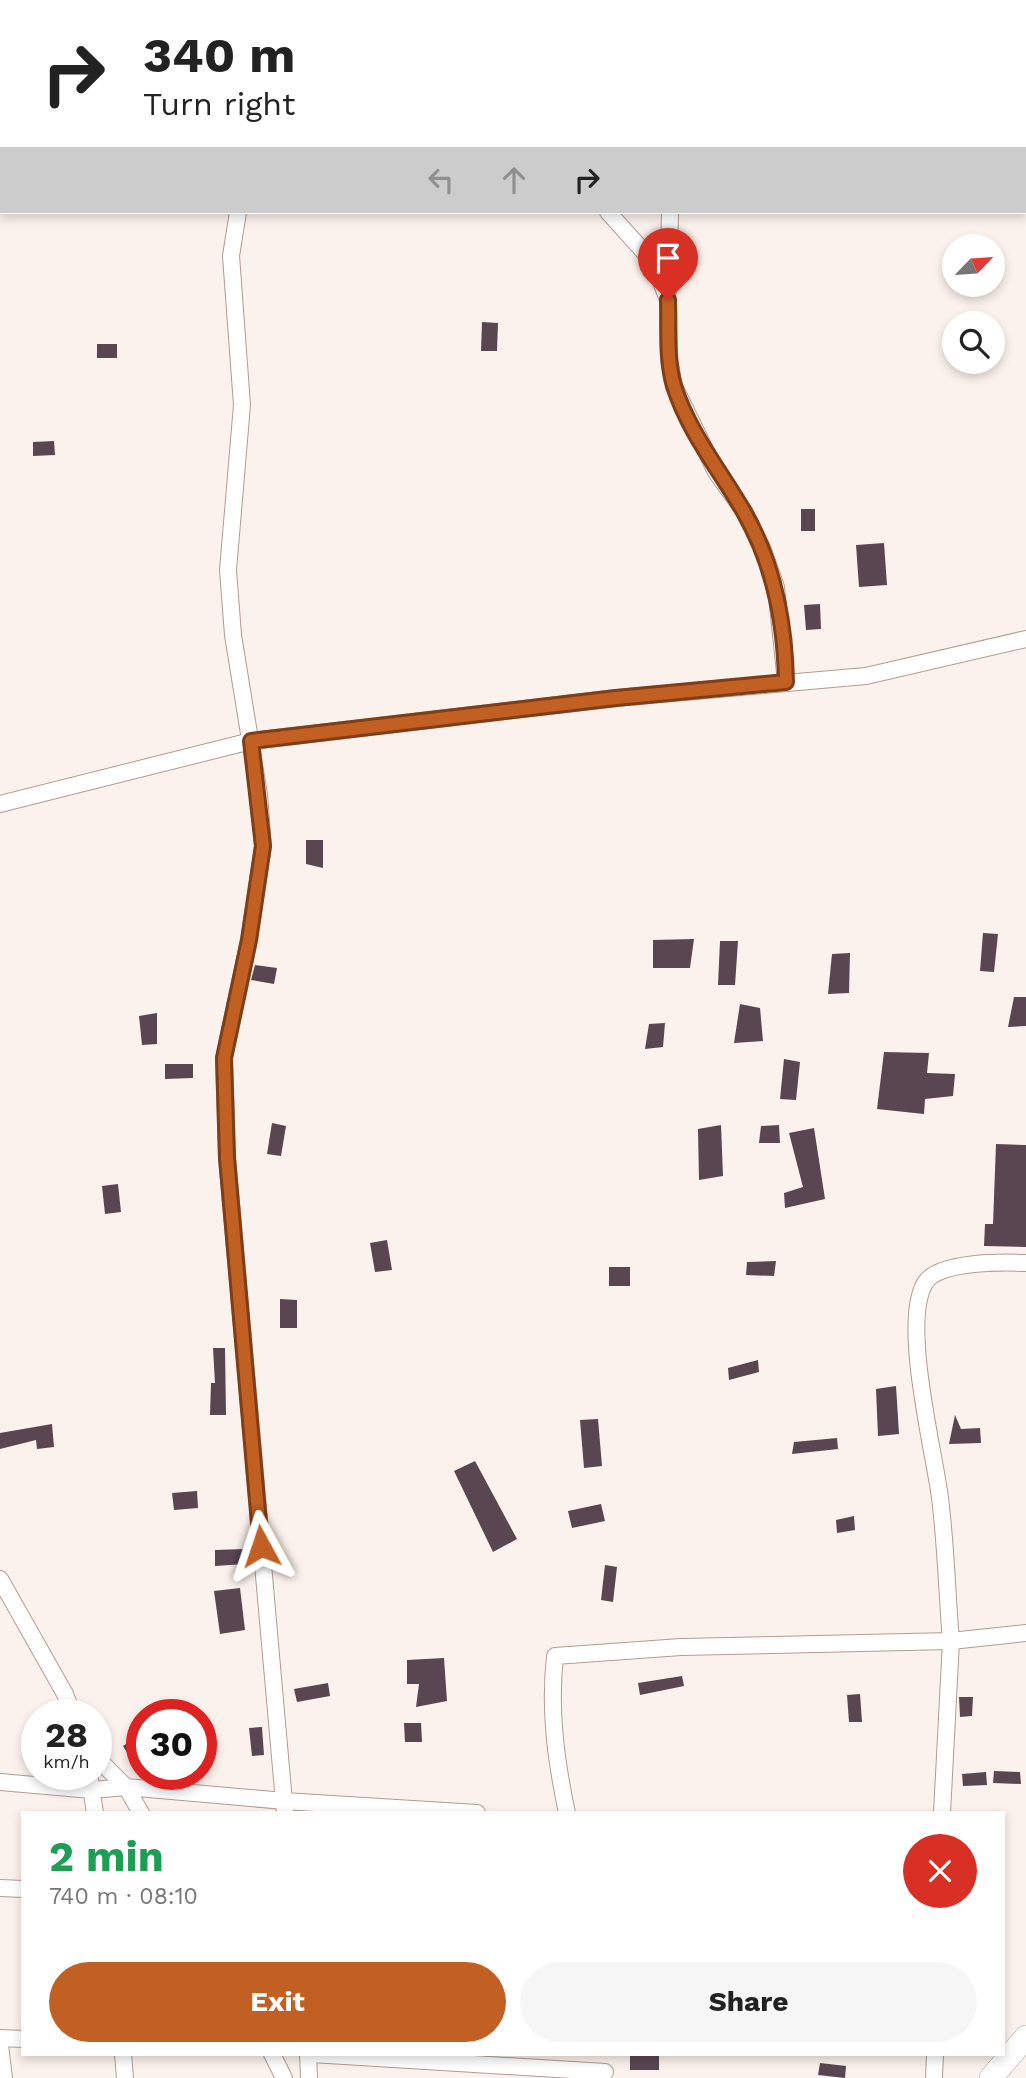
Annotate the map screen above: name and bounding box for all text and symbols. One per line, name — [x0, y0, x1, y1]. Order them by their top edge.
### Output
text: 340 m — [143, 26, 295, 84]
icon: right — [28, 28, 119, 119]
text: Turn right — [143, 85, 295, 123]
icon: left — [422, 161, 460, 199]
icon: ahead — [495, 161, 533, 199]
icon: right — [568, 161, 606, 199]
pin — [638, 228, 698, 300]
north arrow — [942, 234, 1004, 298]
map controls — [942, 234, 1005, 374]
icon: arrive — [649, 239, 687, 277]
button: search — [942, 311, 1005, 374]
position arrow — [224, 1509, 298, 1583]
speed limit sign: 30 — [126, 1699, 217, 1790]
text: 28 — [45, 1714, 88, 1756]
text: km/h — [43, 1751, 90, 1772]
text: 2 min — [49, 1832, 164, 1881]
button: close — [903, 1834, 977, 1908]
text: 740 m · 08:10 — [49, 1883, 198, 1910]
button: Exit — [49, 1962, 506, 2042]
button: Share — [520, 1962, 977, 2042]

